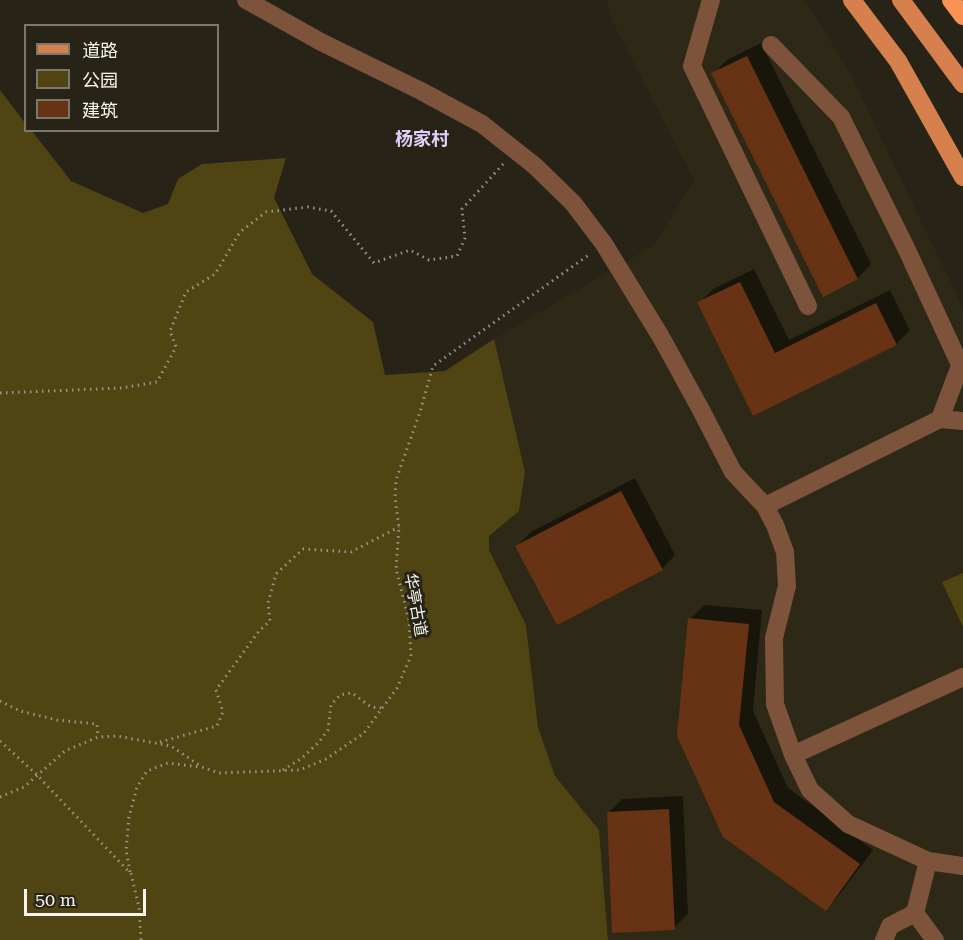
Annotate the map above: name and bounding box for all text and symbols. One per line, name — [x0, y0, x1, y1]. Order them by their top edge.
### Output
legend — [24, 24, 219, 132]
text: 道路 — [82, 40, 118, 61]
text: 公园 — [82, 70, 118, 91]
text: 建筑 — [82, 100, 118, 121]
district label: 杨家村 — [395, 129, 449, 151]
street label: 华亭古道 — [400, 572, 430, 638]
scale bar — [27, 877, 148, 915]
text: 50 m — [35, 889, 76, 910]

